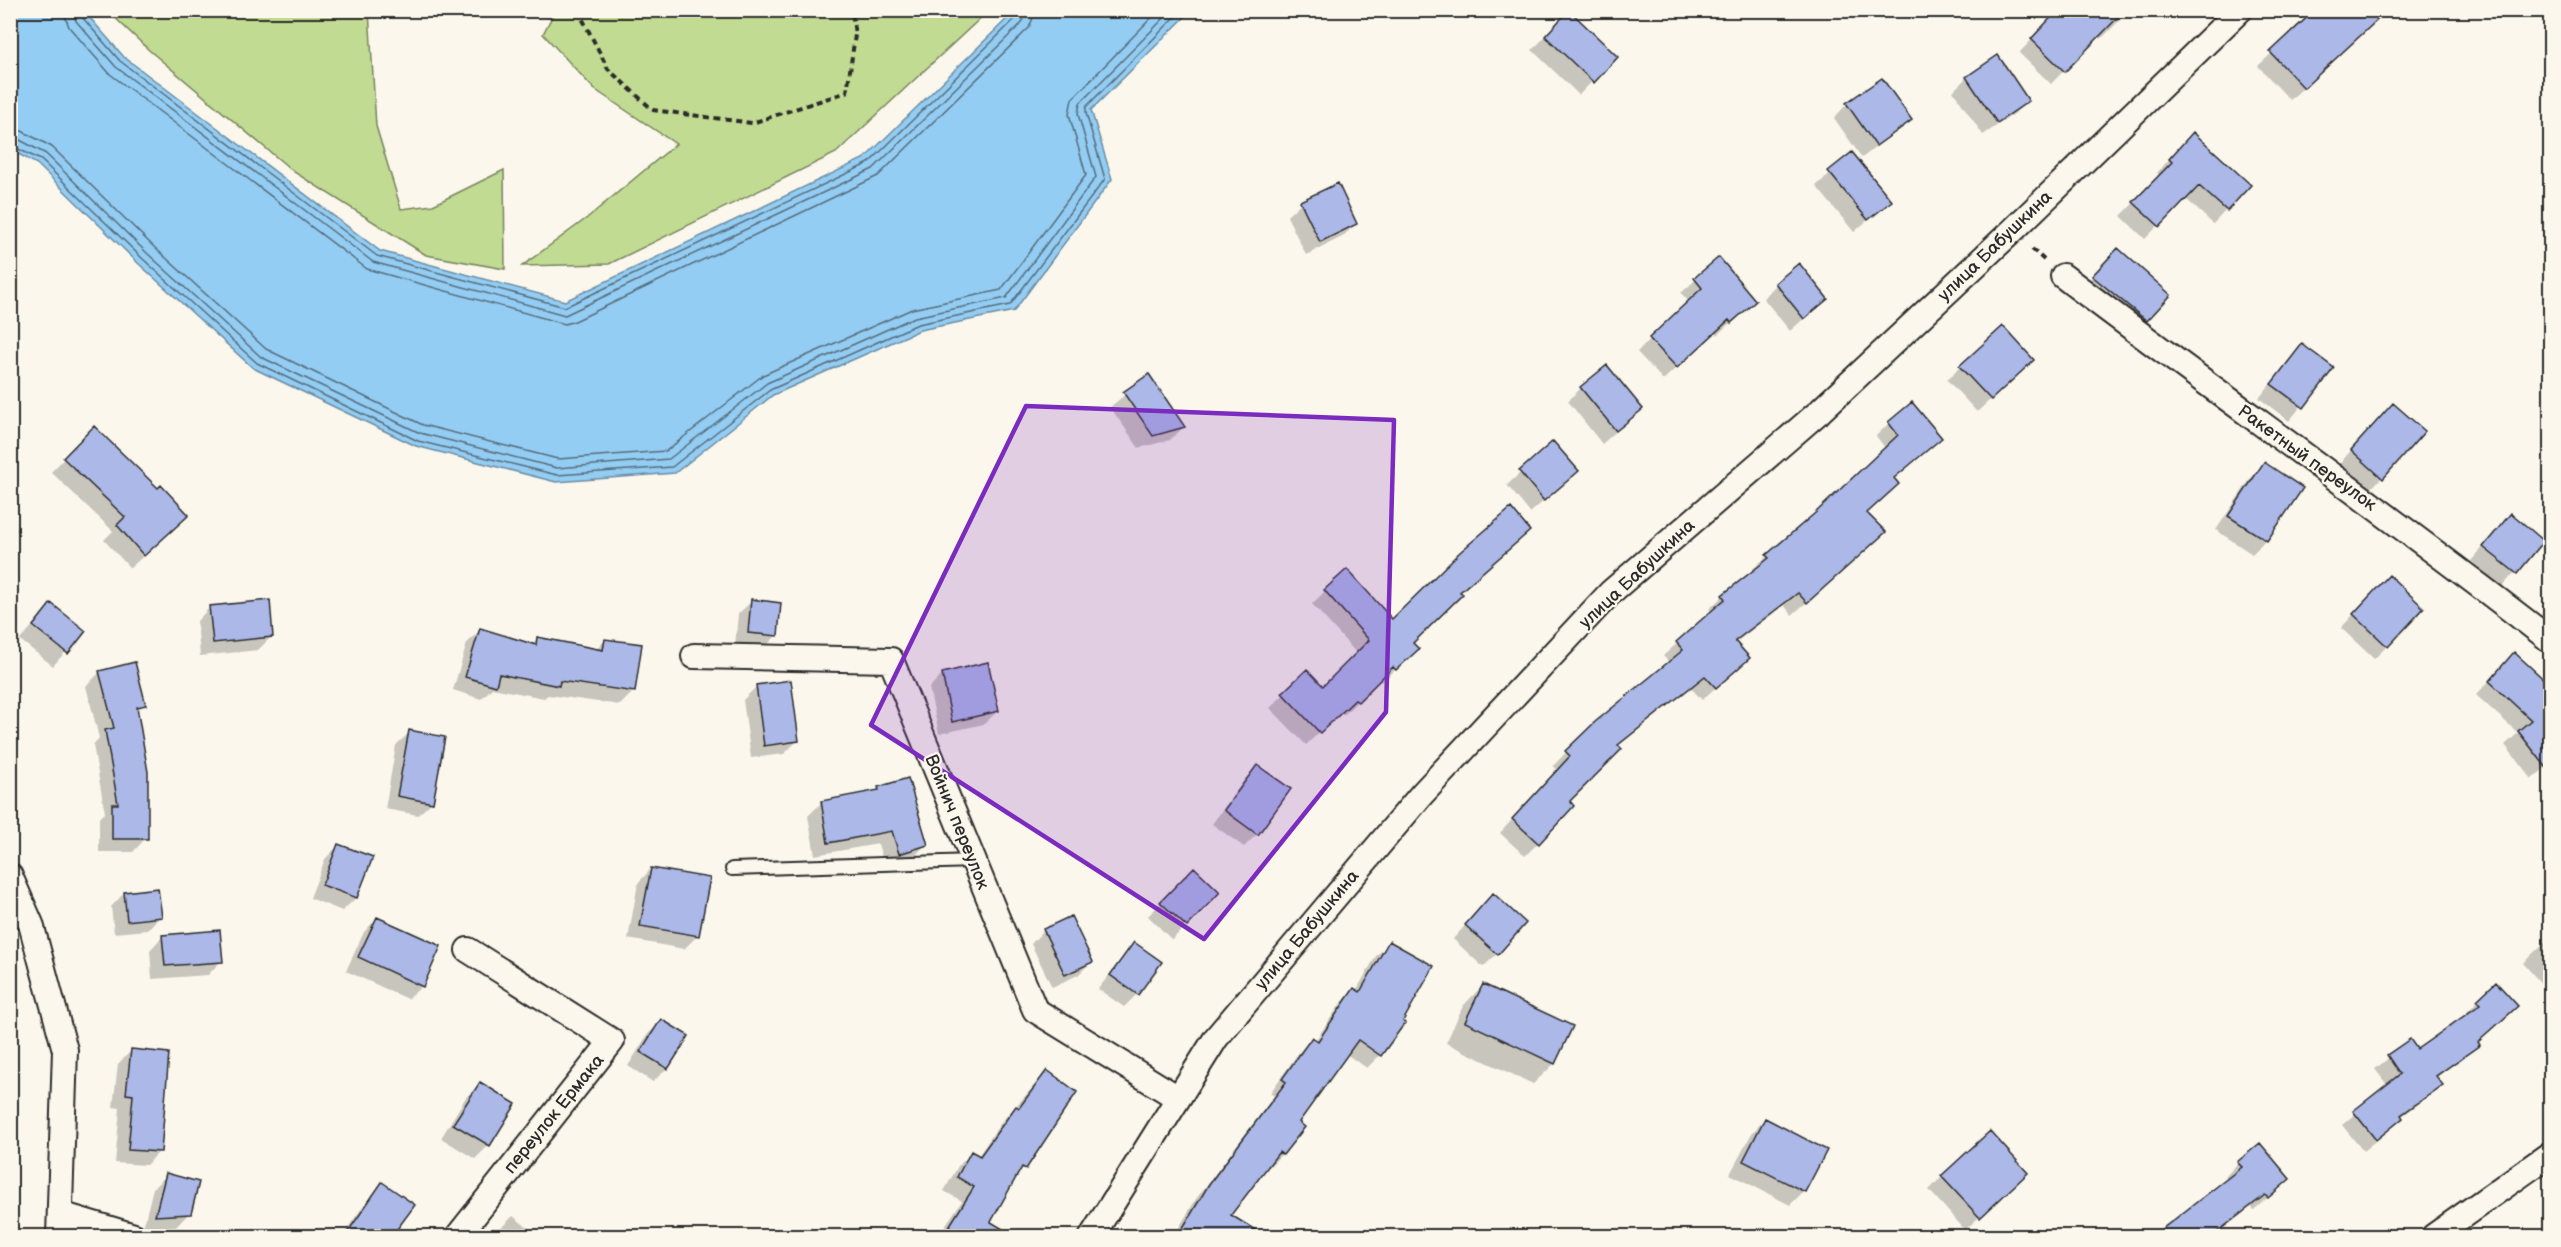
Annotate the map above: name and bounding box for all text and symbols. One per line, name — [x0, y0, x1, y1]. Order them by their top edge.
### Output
street label: улица Бабушкина — [1934, 186, 2057, 306]
street label: Ракетный переулок — [2234, 401, 2381, 516]
street label: улица Бабушкина — [1575, 515, 1699, 633]
street label: Войнич переулок — [920, 751, 994, 893]
street label: улица Бабушкина — [1251, 865, 1364, 994]
street label: переулок Ермака — [500, 1050, 609, 1178]

